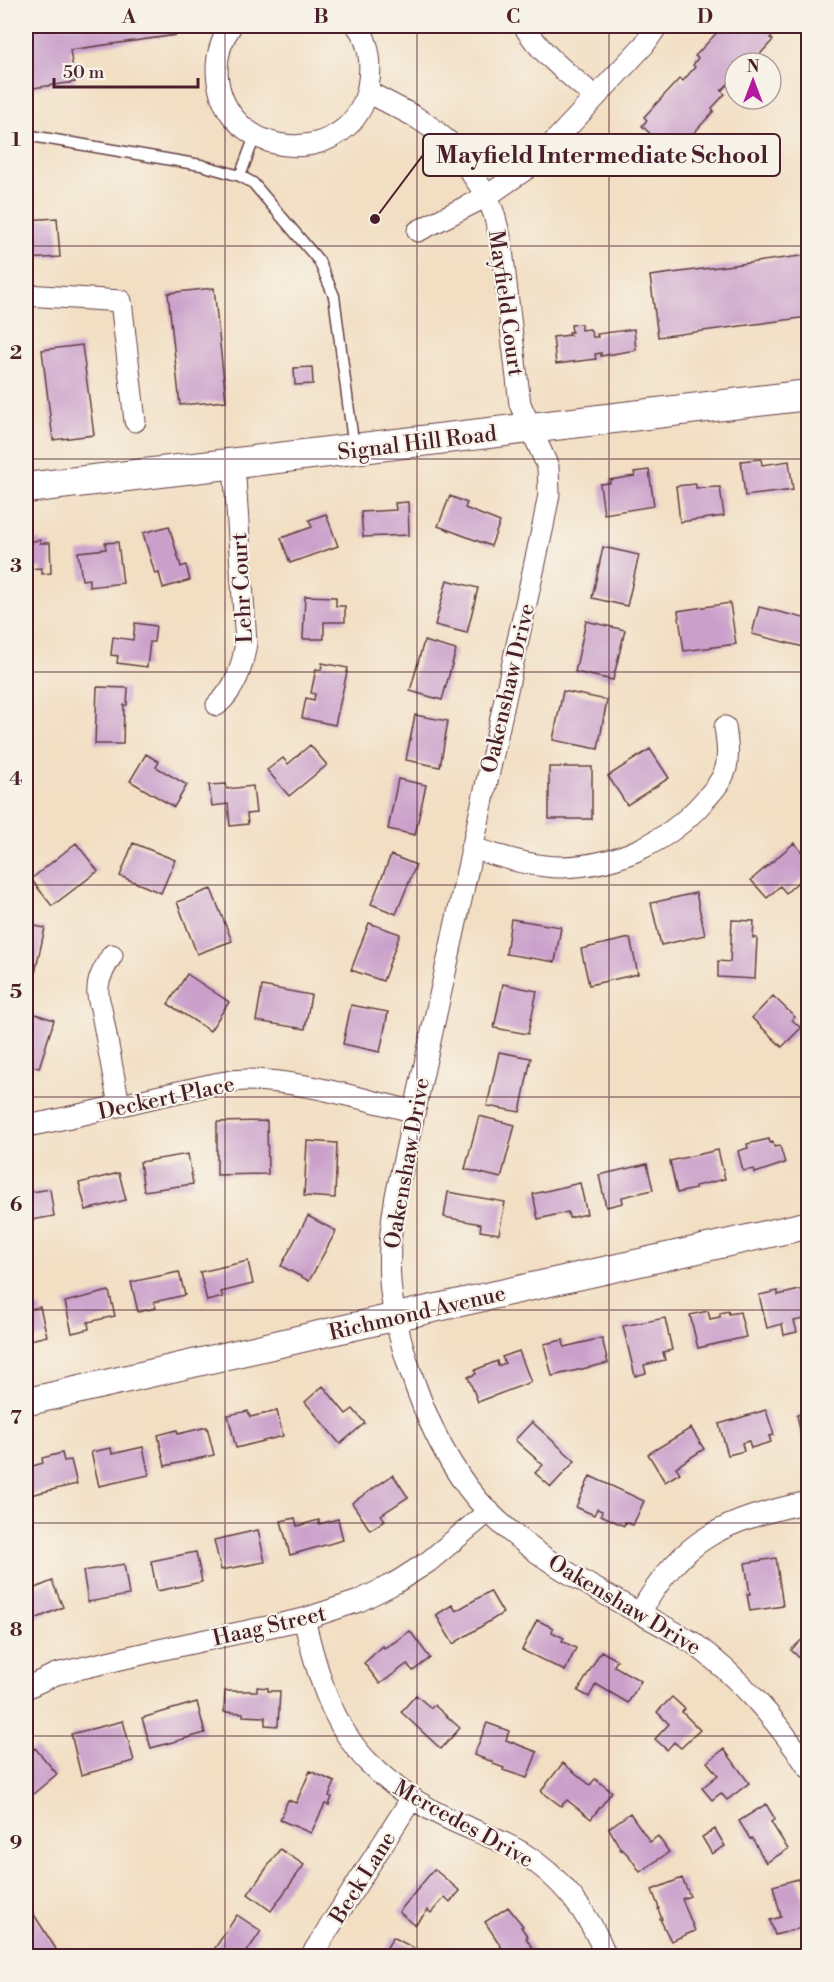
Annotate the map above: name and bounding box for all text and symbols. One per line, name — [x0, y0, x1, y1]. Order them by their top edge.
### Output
text: A — [121, 5, 137, 30]
text: B — [313, 5, 329, 30]
text: C — [506, 5, 520, 30]
text: D — [697, 5, 713, 30]
scale bar — [54, 51, 198, 89]
north arrow — [723, 51, 783, 111]
text: N — [747, 57, 760, 77]
text: 50 m — [63, 61, 105, 84]
text: 1 — [11, 128, 21, 153]
callout: Mayfield Intermediate School — [423, 134, 780, 176]
text: Mayfield Intermediate School — [436, 141, 768, 171]
street label: Mayfield Court — [482, 228, 529, 378]
text: 2 — [10, 341, 22, 366]
street label: Signal Hill Road — [336, 420, 499, 467]
street label: Lehr Court — [226, 532, 259, 644]
text: 3 — [10, 554, 22, 579]
street label: Oakenshaw Drive — [476, 601, 541, 776]
text: 4 — [9, 767, 23, 792]
text: 5 — [10, 980, 22, 1005]
street label: Deckert Place — [95, 1071, 237, 1126]
street label: Oakenshaw Drive — [379, 1076, 436, 1251]
text: 6 — [10, 1193, 23, 1218]
street label: Richmond Avenue — [326, 1280, 508, 1347]
text: 7 — [10, 1406, 22, 1431]
street label: Oakenshaw Drive — [543, 1549, 705, 1661]
street label: Haag Street — [210, 1600, 329, 1653]
text: 8 — [10, 1618, 23, 1643]
street label: Mercedes Drive — [389, 1775, 538, 1874]
street label: Beck Lane — [324, 1827, 402, 1930]
text: 9 — [10, 1831, 22, 1856]

